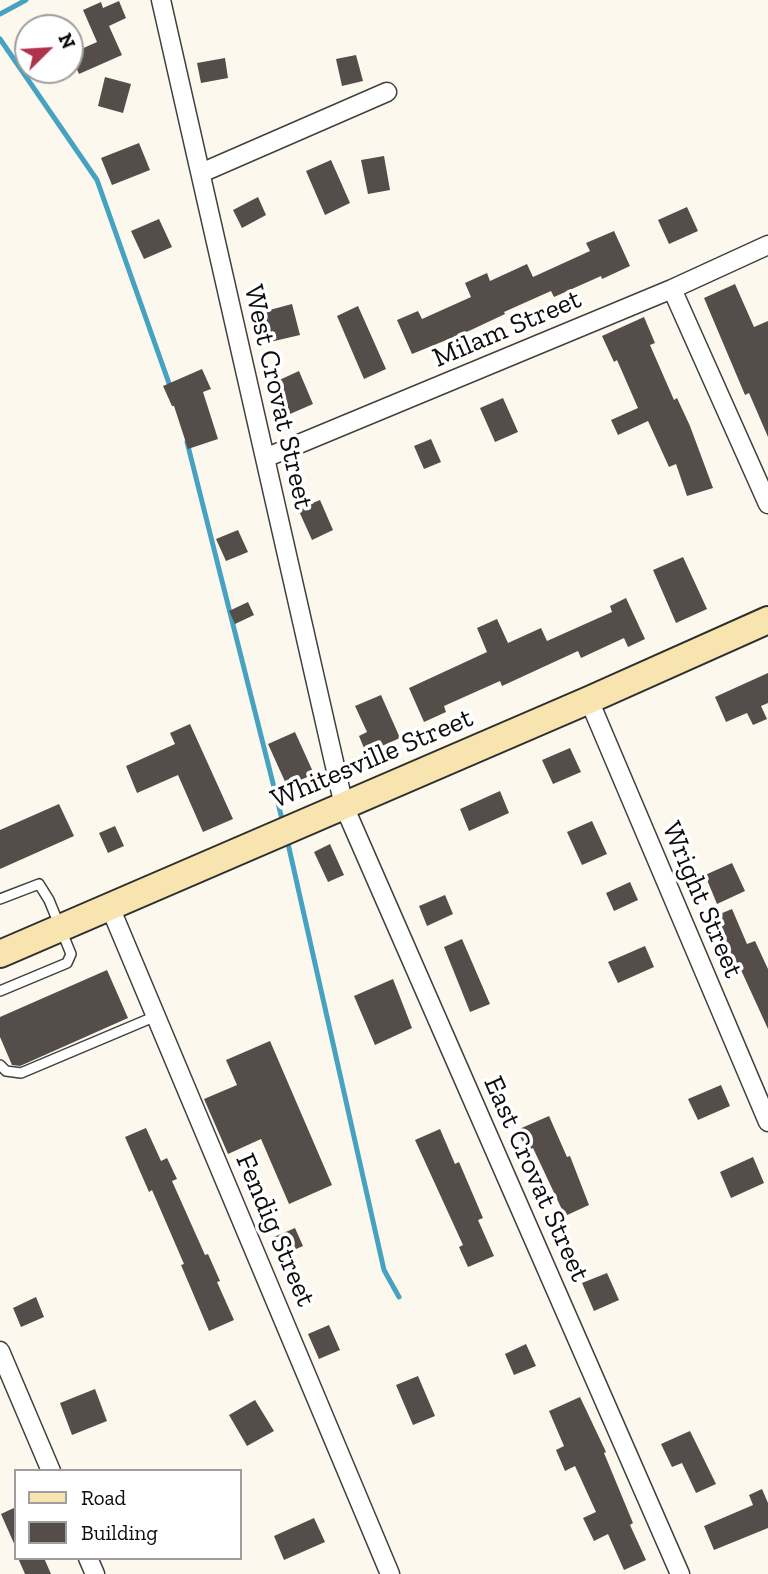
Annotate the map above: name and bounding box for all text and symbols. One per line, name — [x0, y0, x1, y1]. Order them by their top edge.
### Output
north arrow — [14, 14, 84, 84]
text: N — [53, 30, 80, 52]
street label: West Crovat Street — [236, 282, 320, 512]
street label: Milam Street — [428, 283, 586, 375]
street label: Whitesville Street — [266, 701, 478, 817]
street label: Wright Street — [654, 817, 750, 983]
street label: East Crovat Street — [476, 1071, 596, 1287]
street label: Fendig Street — [228, 1148, 322, 1312]
legend — [14, 1469, 242, 1560]
text: Road — [81, 1485, 126, 1510]
text: Building — [81, 1520, 158, 1545]

